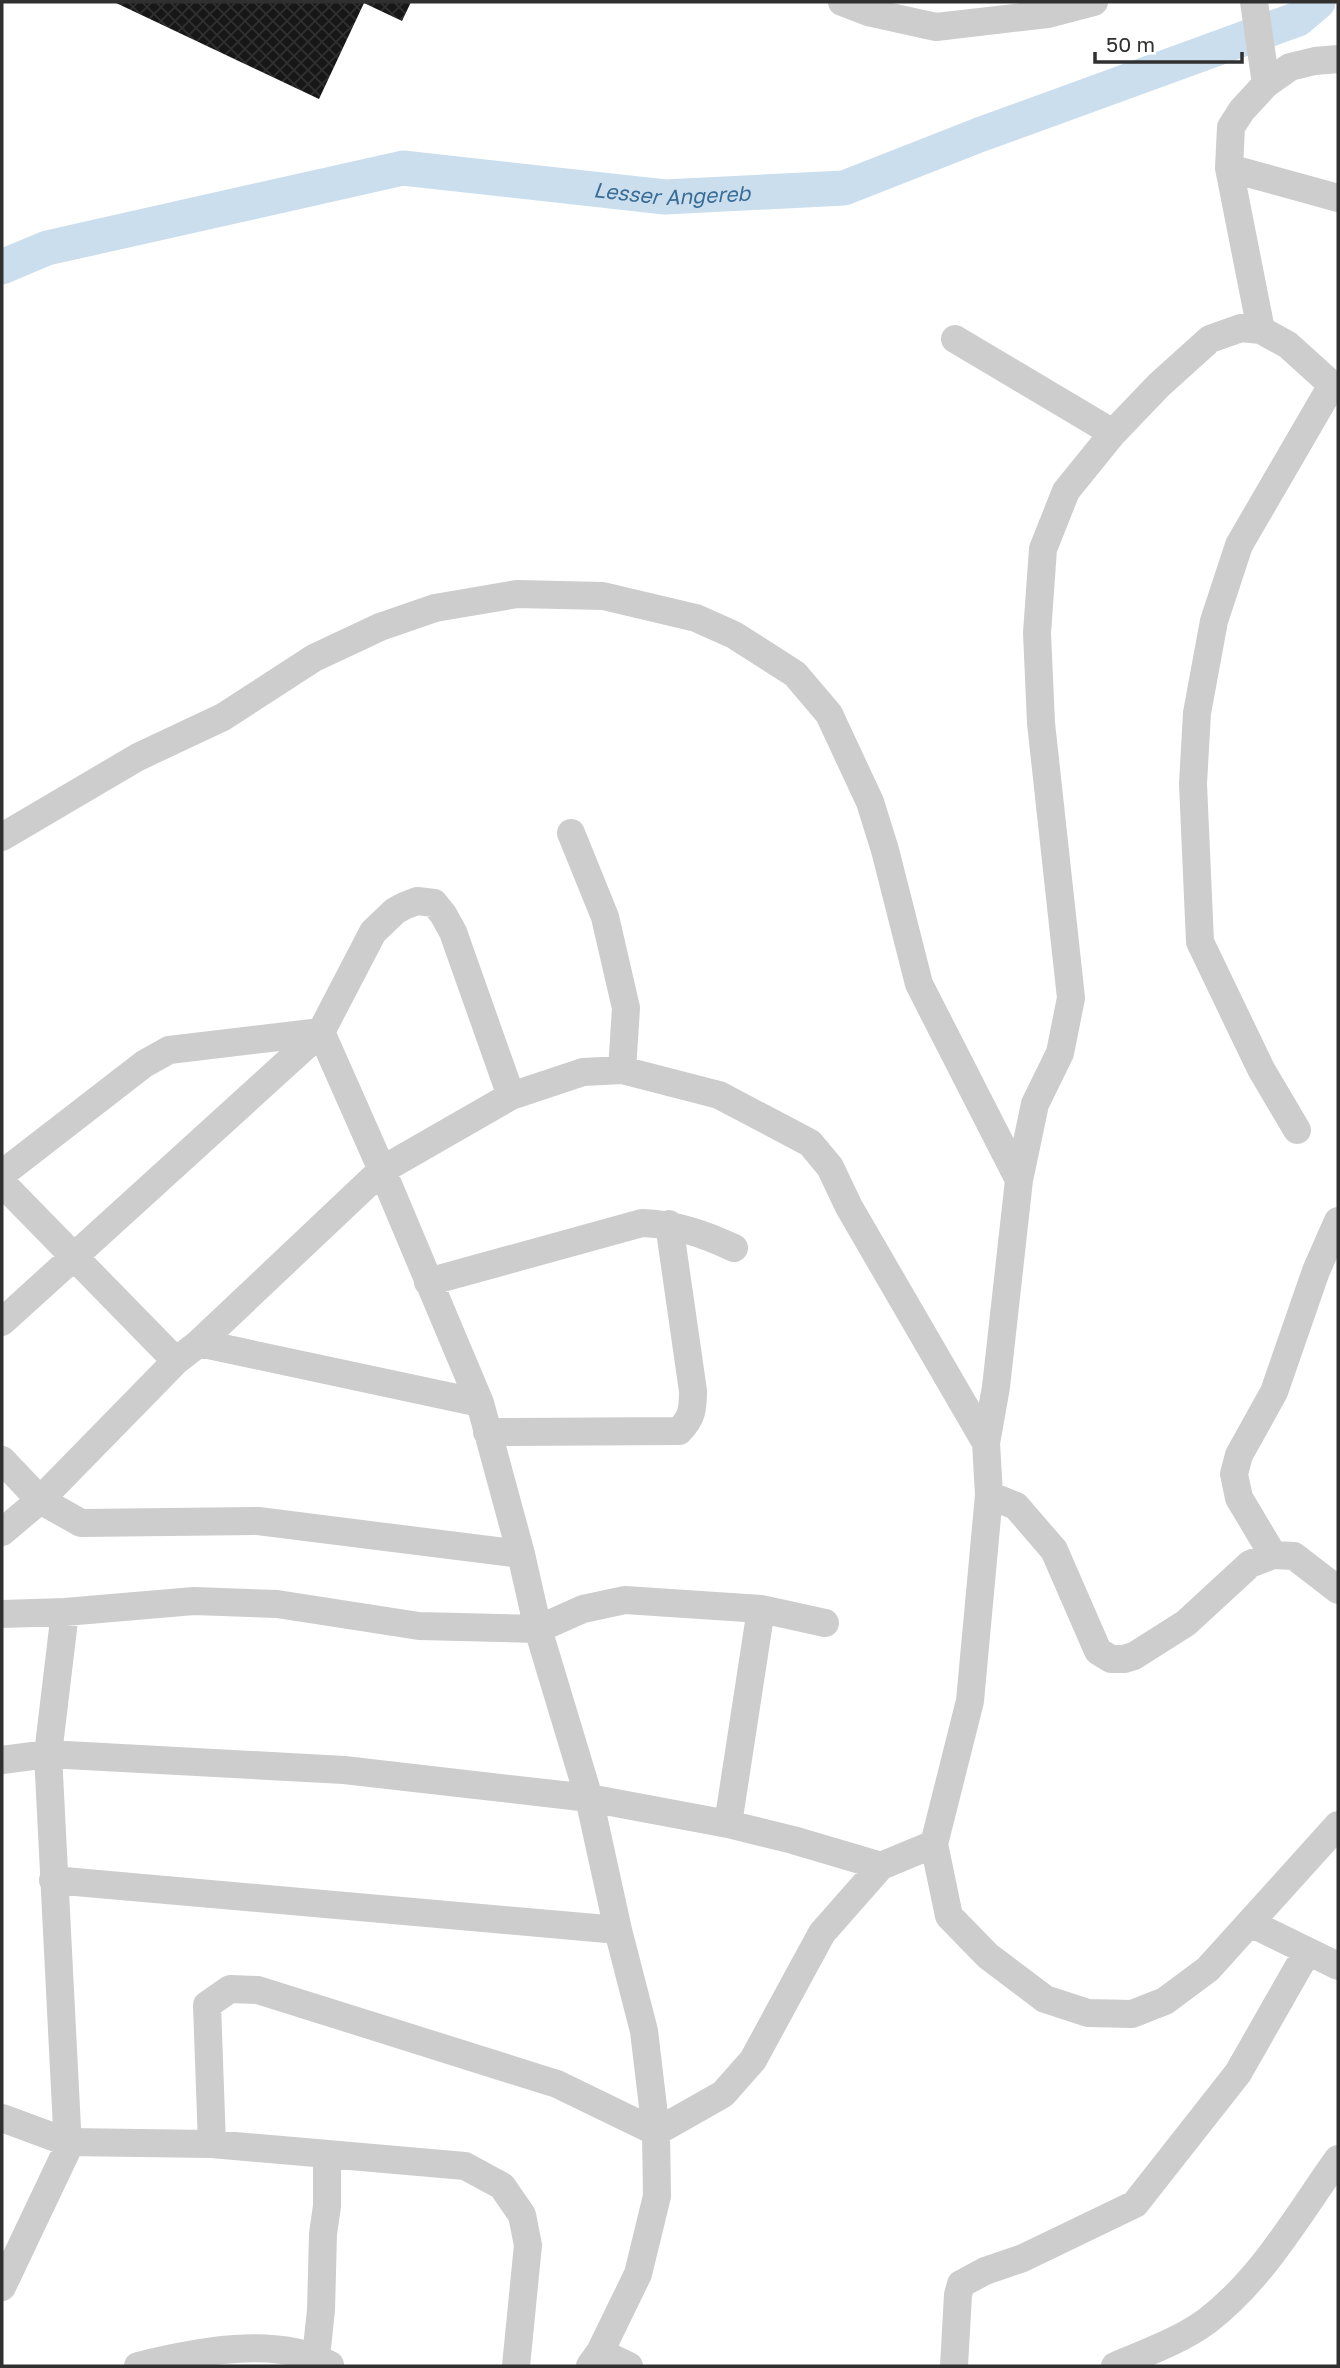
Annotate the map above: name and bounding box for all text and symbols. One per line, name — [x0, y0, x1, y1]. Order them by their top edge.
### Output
scale bar — [1095, 21, 1242, 65]
text: 50 m — [1106, 31, 1155, 57]
water label: Lesser Angereb — [592, 176, 753, 210]

